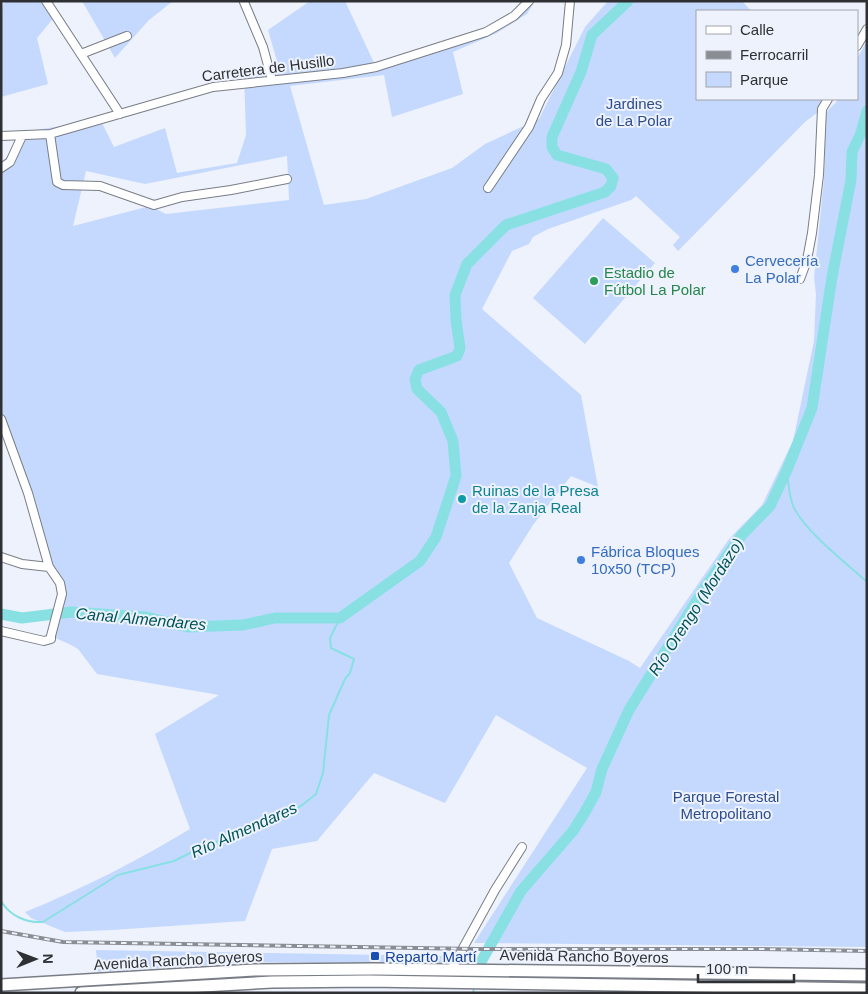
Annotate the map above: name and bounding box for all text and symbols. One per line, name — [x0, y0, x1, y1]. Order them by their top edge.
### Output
legend — [696, 10, 858, 100]
text: Calle — [740, 21, 774, 38]
text: Ferrocarril — [740, 46, 808, 63]
street label: Carretera de Husillo — [201, 51, 335, 85]
text: Parque — [740, 71, 788, 88]
park label: Jardines de La Polar — [596, 95, 672, 129]
place label: Cervecería La Polar — [745, 252, 819, 286]
marker: Cervecería La Polar — [729, 263, 741, 275]
place label: Estadio de Fútbol La Polar — [604, 264, 706, 298]
marker: Estadio de Fútbol La Polar — [588, 275, 600, 287]
place label: Ruinas de la Presa de la Zanja Real — [472, 482, 599, 516]
marker: Ruinas de la Presa de la Zanja Real — [456, 493, 468, 505]
water label: Río Orengo (Mordazo) — [645, 535, 747, 679]
place label: Fábrica Bloques 10x50 (TCP) — [591, 543, 699, 577]
marker: Fábrica Bloques 10x50 (TCP) — [575, 554, 587, 566]
water label: Canal Almendares — [75, 605, 207, 633]
park label: Parque Forestal Metropolitano — [673, 788, 779, 822]
water label: Río Almendares — [188, 799, 300, 861]
north arrow — [10, 934, 60, 984]
street label: Avenida Rancho Boyeros — [499, 946, 669, 966]
street label: Avenida Rancho Boyeros — [93, 947, 263, 973]
place label: Reparto Martí — [385, 948, 478, 965]
marker: Reparto Martí — [369, 950, 381, 962]
scale bar — [698, 952, 794, 984]
text: N — [40, 954, 56, 964]
text: 100 m — [706, 960, 748, 977]

